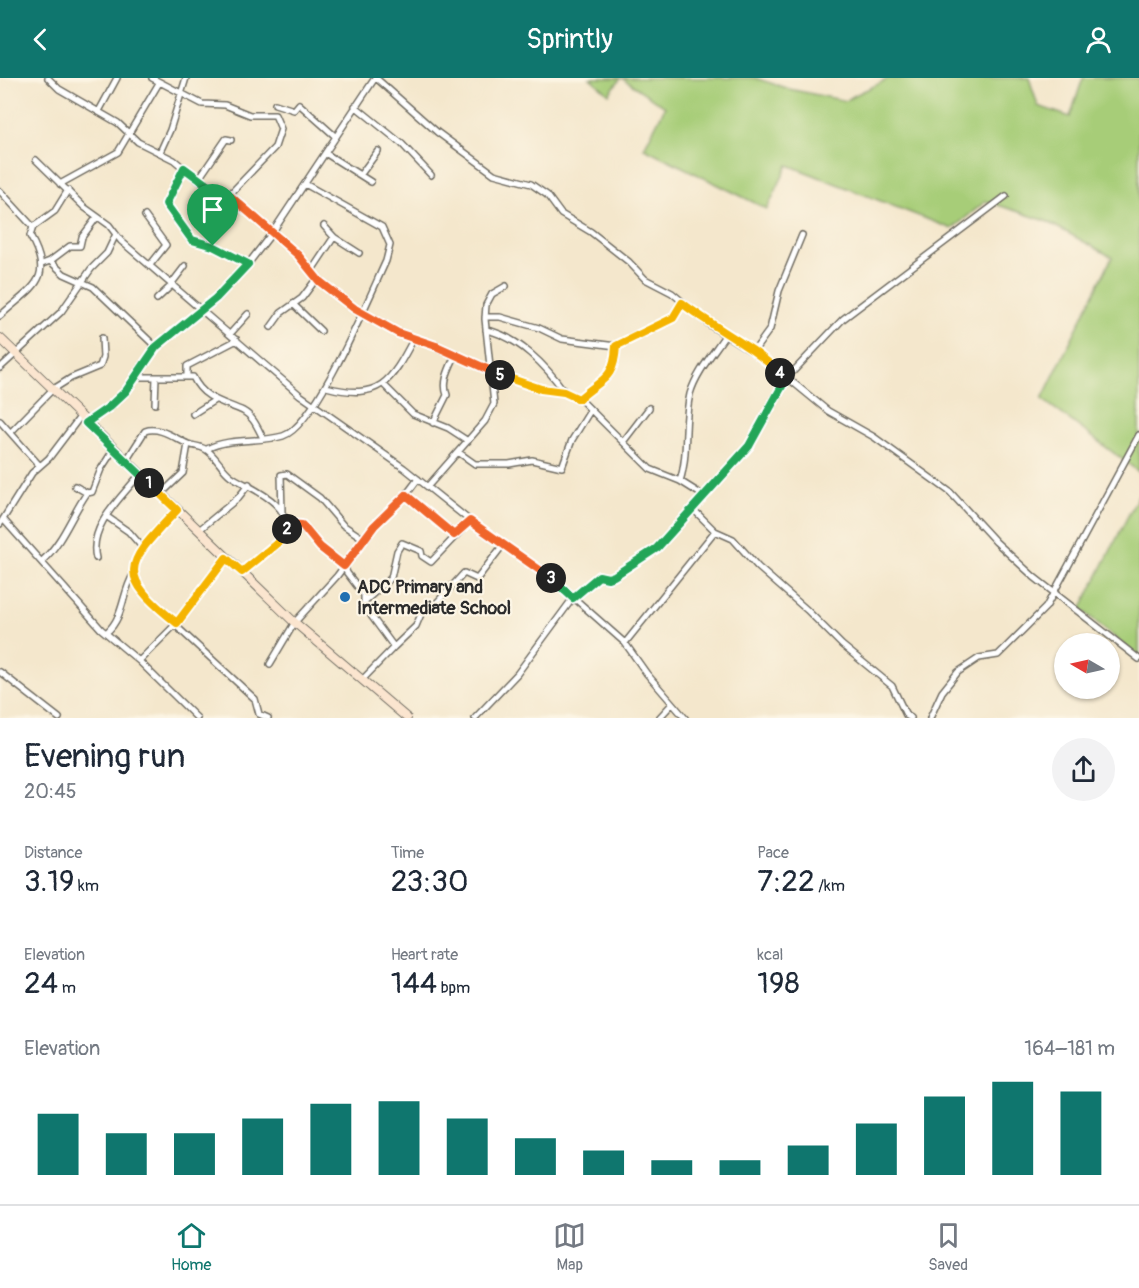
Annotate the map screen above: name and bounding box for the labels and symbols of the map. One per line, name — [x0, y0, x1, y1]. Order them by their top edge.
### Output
pin — [187, 184, 238, 246]
pin: 4 — [765, 358, 795, 388]
pin: 5 — [485, 360, 515, 390]
pin: 1 — [134, 468, 164, 498]
pin: 2 — [272, 514, 302, 544]
pin: 3 — [536, 563, 566, 593]
place label: ADC Primary and Intermediate School — [357, 576, 511, 620]
marker: ADC Primary and Intermediate School — [338, 590, 352, 604]
north arrow — [1054, 633, 1120, 699]

